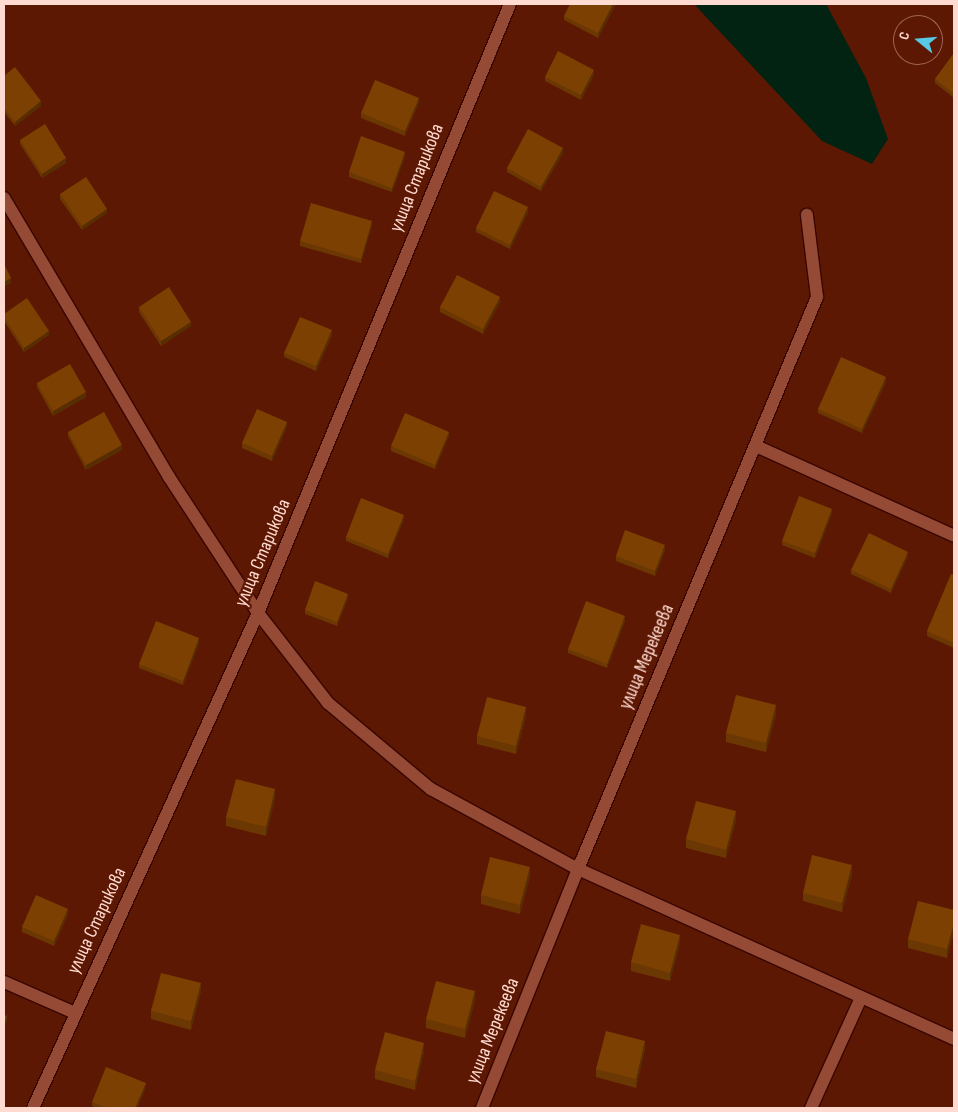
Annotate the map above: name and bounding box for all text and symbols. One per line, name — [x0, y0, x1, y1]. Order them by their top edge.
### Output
north arrow — [893, 15, 943, 65]
text: С — [895, 30, 913, 42]
street label: улица Старикова — [385, 121, 449, 235]
street label: улица Старикова — [230, 496, 296, 610]
street label: улица Мерекеева — [615, 601, 679, 713]
street label: улица Старикова — [62, 864, 132, 978]
street label: улица Мерекеева — [461, 975, 525, 1087]

